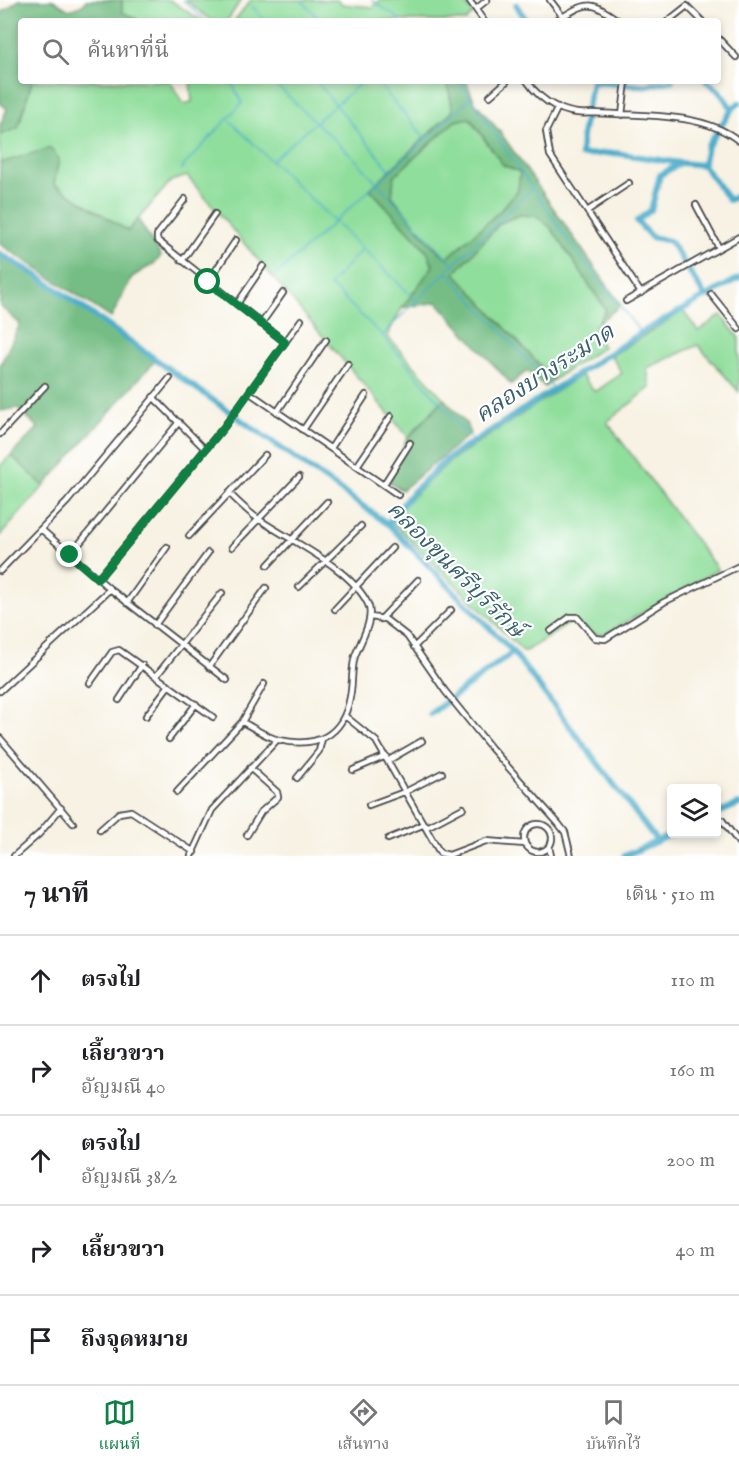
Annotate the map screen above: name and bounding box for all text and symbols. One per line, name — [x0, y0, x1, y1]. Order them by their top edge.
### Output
search box — [18, 18, 721, 84]
icon: search — [39, 35, 72, 68]
text: ค้นหาที่นี่ — [87, 37, 169, 65]
route start — [194, 268, 220, 294]
water label: คลองบางระมาด — [469, 317, 621, 431]
water label: คลองขุนศรีบุรีรักษ์ — [379, 494, 533, 648]
route end — [56, 541, 82, 567]
map controls — [667, 784, 721, 838]
button: layers — [667, 784, 721, 838]
text: 7 นาที — [24, 878, 89, 911]
text: เดิน · 510 m — [625, 882, 715, 907]
icon: ahead — [24, 964, 57, 997]
text: ตรงไป — [81, 966, 141, 994]
text: 110 m — [671, 968, 715, 993]
text: เลี้ยวขวา — [81, 1040, 165, 1068]
icon: right — [24, 1054, 57, 1087]
text: 160 m — [669, 1058, 715, 1083]
text: อัญมณี 40 — [81, 1075, 166, 1100]
text: ตรงไป — [81, 1130, 141, 1158]
icon: ahead — [24, 1144, 57, 1177]
text: 200 m — [666, 1148, 715, 1173]
text: อัญมณี 38/2 — [81, 1165, 177, 1190]
icon: right — [24, 1234, 57, 1267]
text: เลี้ยวขวา — [81, 1236, 165, 1264]
text: 40 m — [676, 1238, 715, 1263]
icon: arrive — [24, 1324, 57, 1357]
text: ถึงจุดหมาย — [81, 1326, 188, 1354]
tab: แผนที่ — [98, 1396, 140, 1458]
tab: เส้นทาง — [337, 1396, 389, 1458]
tab: บันทึกไว้ — [586, 1396, 641, 1458]

